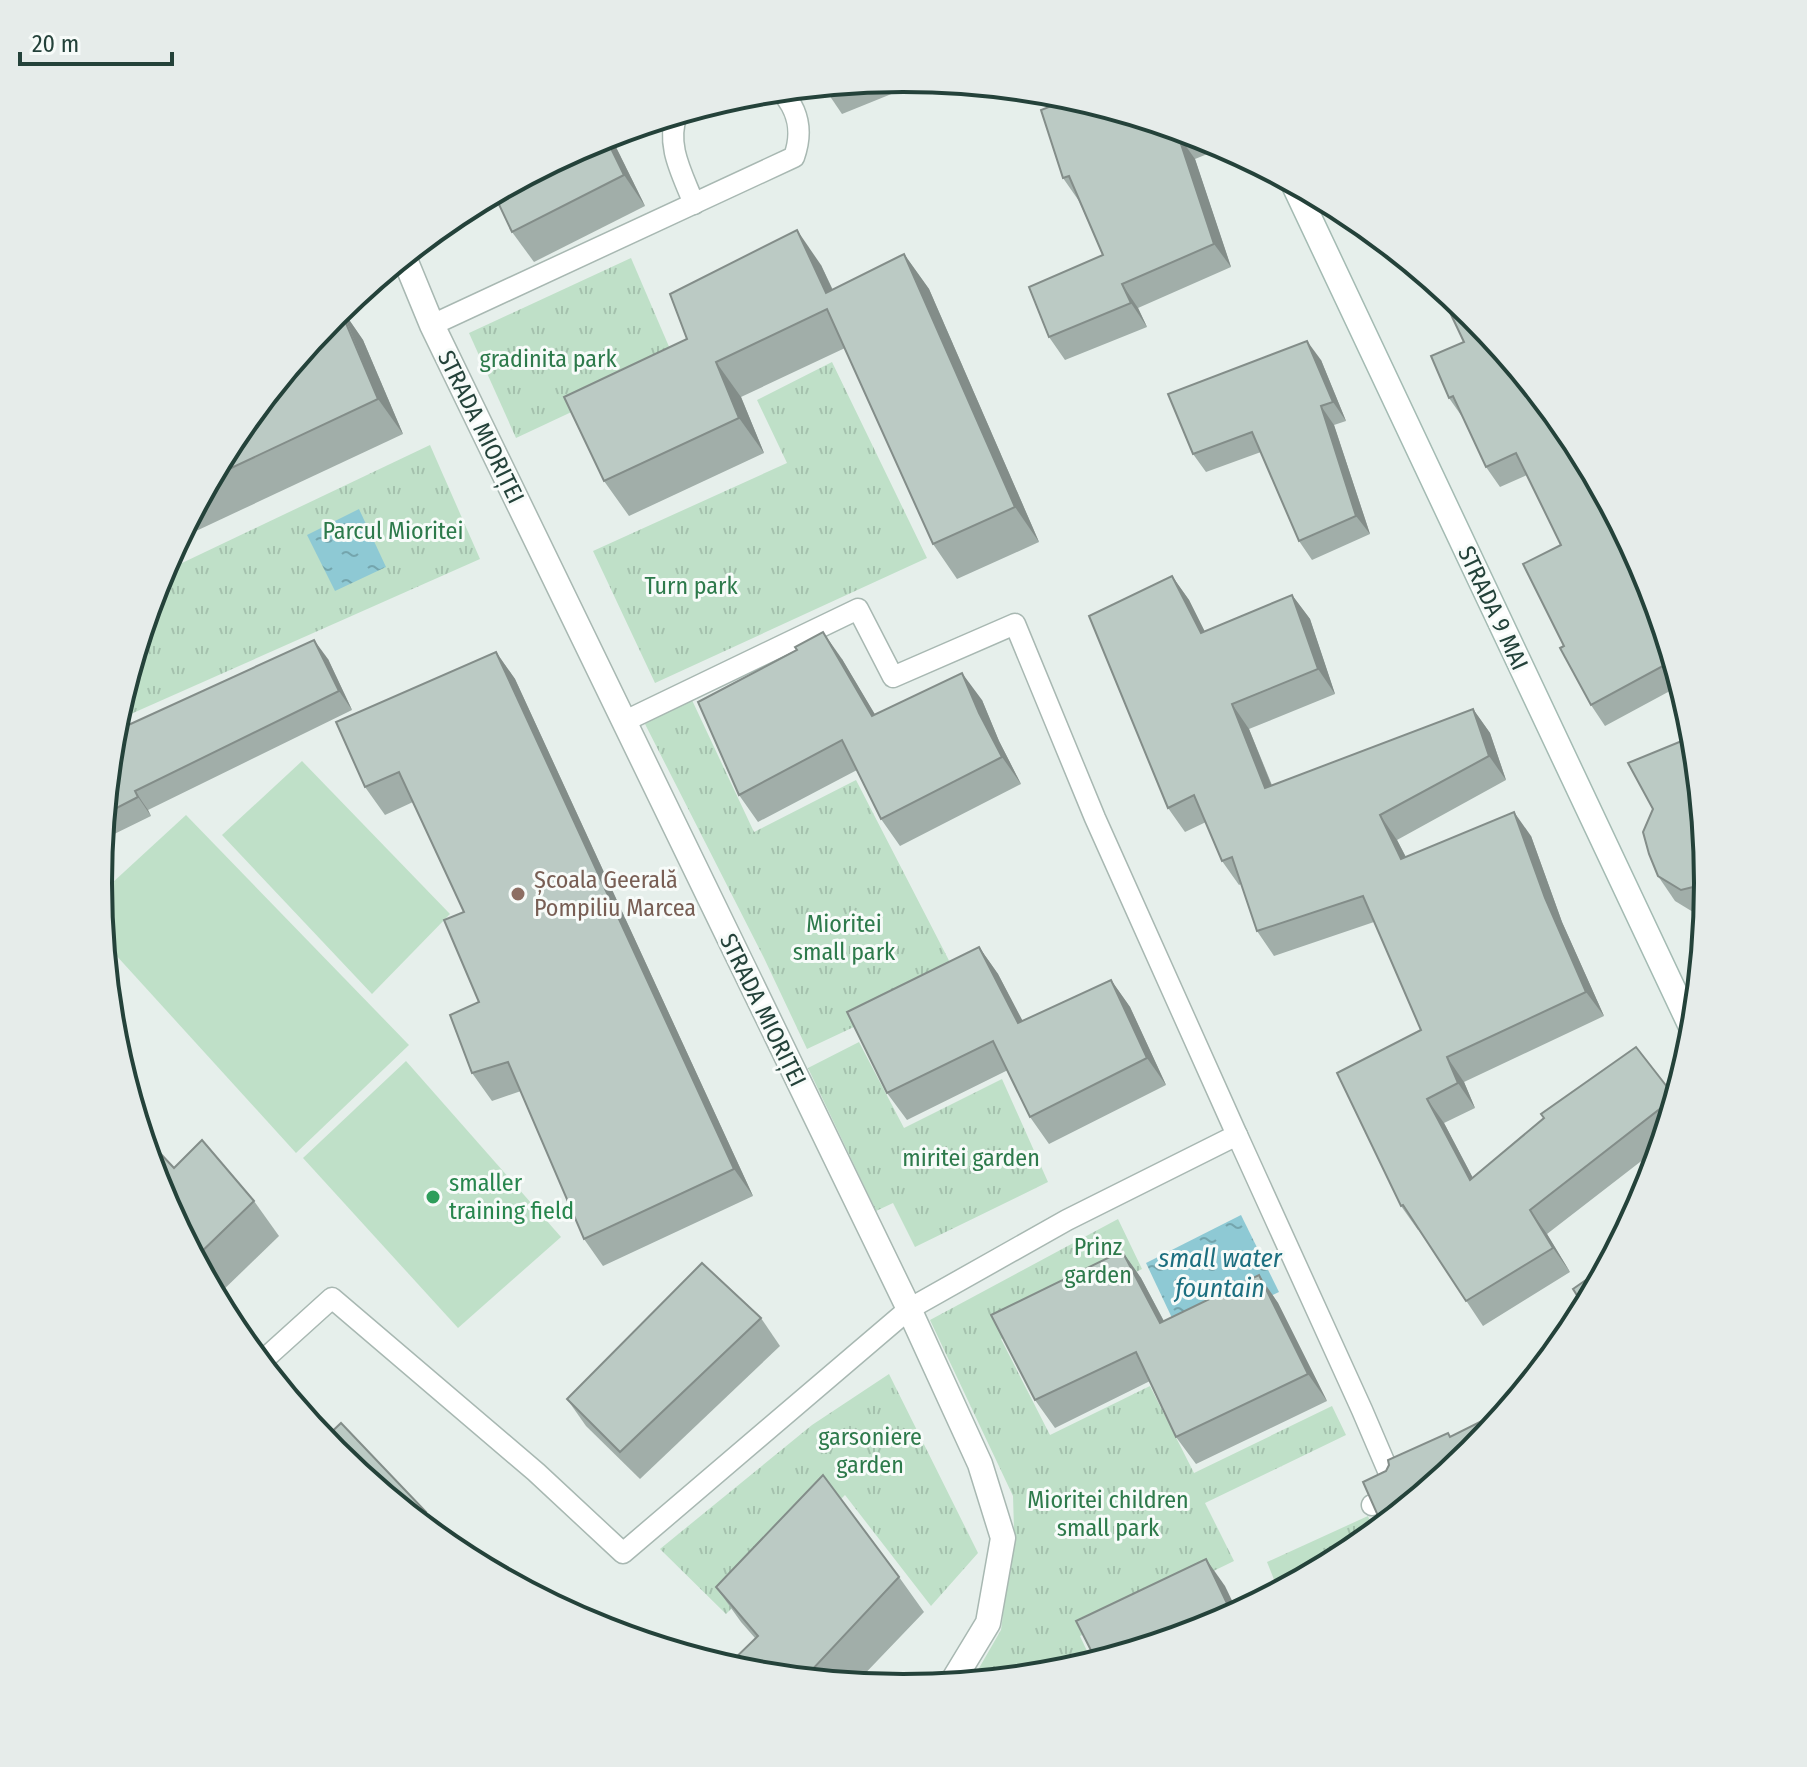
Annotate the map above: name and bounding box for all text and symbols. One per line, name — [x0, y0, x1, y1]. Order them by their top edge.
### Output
scale bar — [20, 16, 172, 66]
text: 20 m — [32, 30, 79, 58]
park label: gradinita park — [479, 345, 617, 373]
street label: STRADA MIORIȚEI — [430, 346, 530, 509]
park label: Parcul Mioritei — [323, 517, 463, 545]
street label: STRADA 9 MAI — [1452, 542, 1534, 674]
park label: Turn park — [644, 572, 738, 600]
place label: Școala Geerală Pompiliu Marcea — [534, 866, 696, 922]
marker: Școala Geerală Pompiliu Marcea — [509, 885, 527, 903]
park label: Mioritei small park — [793, 910, 896, 966]
street label: STRADA MIORIȚEI — [712, 929, 812, 1092]
park label: miritei garden — [902, 1144, 1040, 1172]
place label: smaller training field — [449, 1169, 574, 1225]
marker: smaller training field — [424, 1188, 442, 1206]
park label: Prinz garden — [1064, 1233, 1132, 1289]
water label: small water fountain — [1157, 1243, 1283, 1304]
park label: garsoniere garden — [818, 1423, 922, 1479]
park label: Mioritei children small park — [1027, 1486, 1189, 1542]

